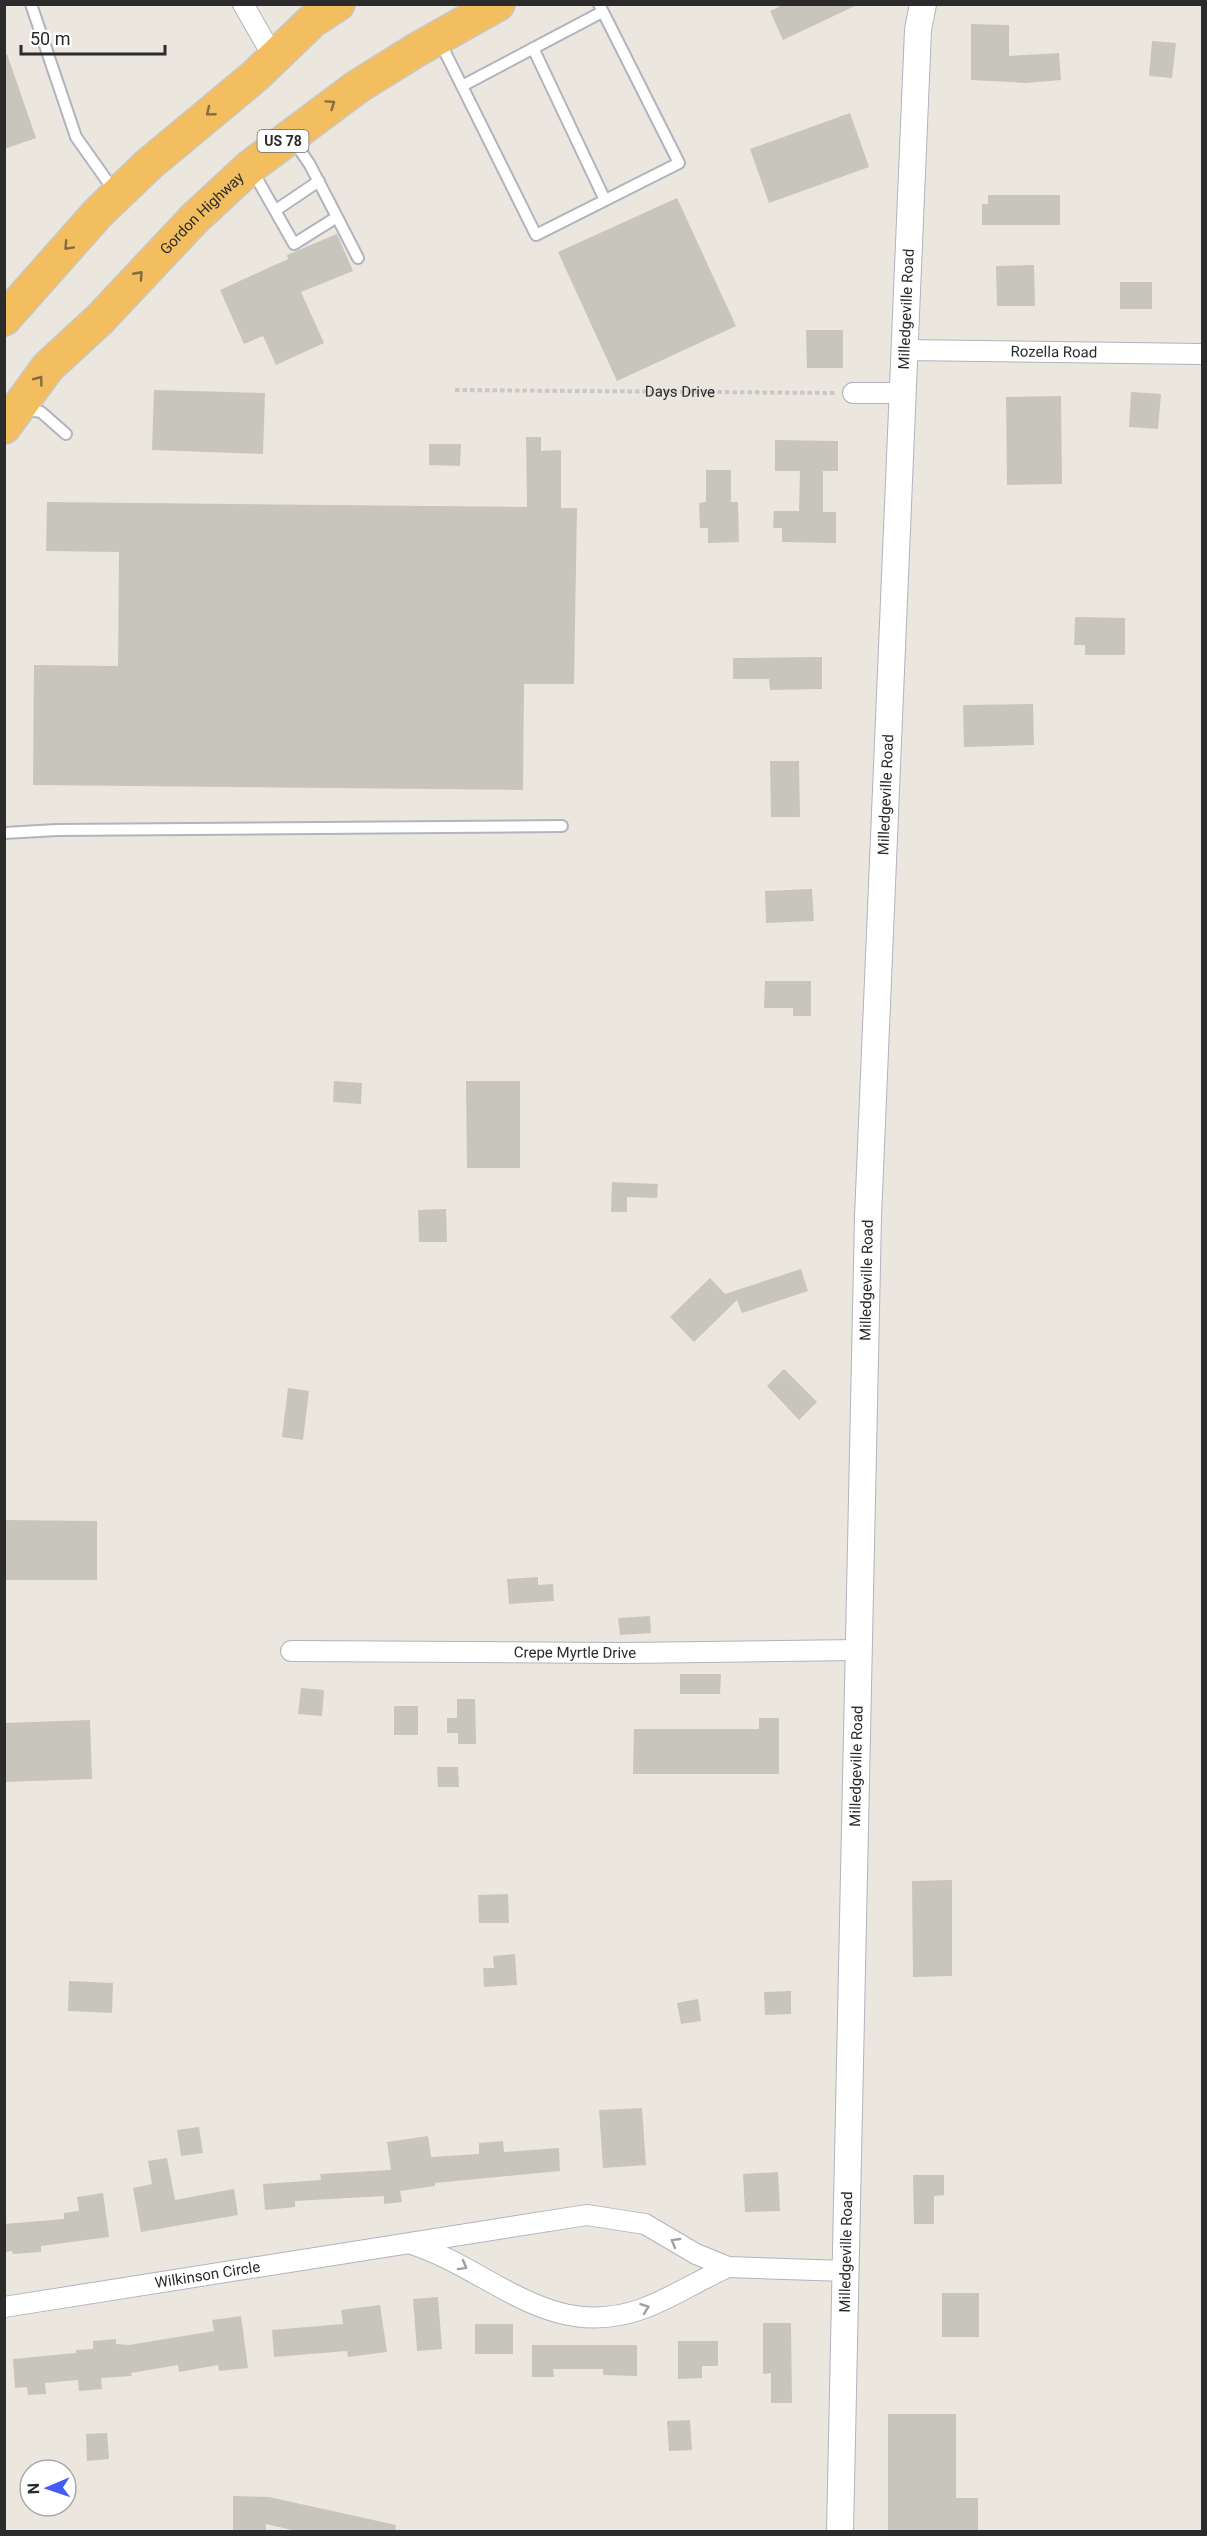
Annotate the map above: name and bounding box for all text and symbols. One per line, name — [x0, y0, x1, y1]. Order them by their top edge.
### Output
scale bar — [21, 18, 165, 56]
text: 50 m — [30, 28, 70, 49]
one-way arrow — [325, 100, 336, 111]
one-way arrow — [206, 105, 217, 116]
road number: US 78 — [258, 130, 308, 152]
street label: Gordon Highway — [156, 168, 248, 258]
one-way arrow — [64, 239, 75, 249]
street label: Milledgeville Road — [895, 248, 918, 370]
one-way arrow — [132, 271, 143, 282]
street label: Rozella Road — [1011, 342, 1097, 362]
one-way arrow — [32, 375, 43, 386]
street label: Days Drive — [645, 382, 715, 401]
street label: Milledgeville Road — [874, 734, 897, 856]
street label: Milledgeville Road — [856, 1220, 877, 1341]
street label: Crepe Myrtle Drive — [514, 1643, 636, 1662]
street label: Milledgeville Road — [846, 1705, 867, 1827]
street label: Milledgeville Road — [836, 2191, 856, 2313]
one-way arrow — [671, 2237, 681, 2249]
street label: Wilkinson Circle — [154, 2258, 261, 2292]
one-way arrow — [457, 2259, 467, 2270]
one-way arrow — [639, 2302, 650, 2315]
north arrow — [18, 2458, 78, 2518]
text: N — [24, 2483, 43, 2494]

